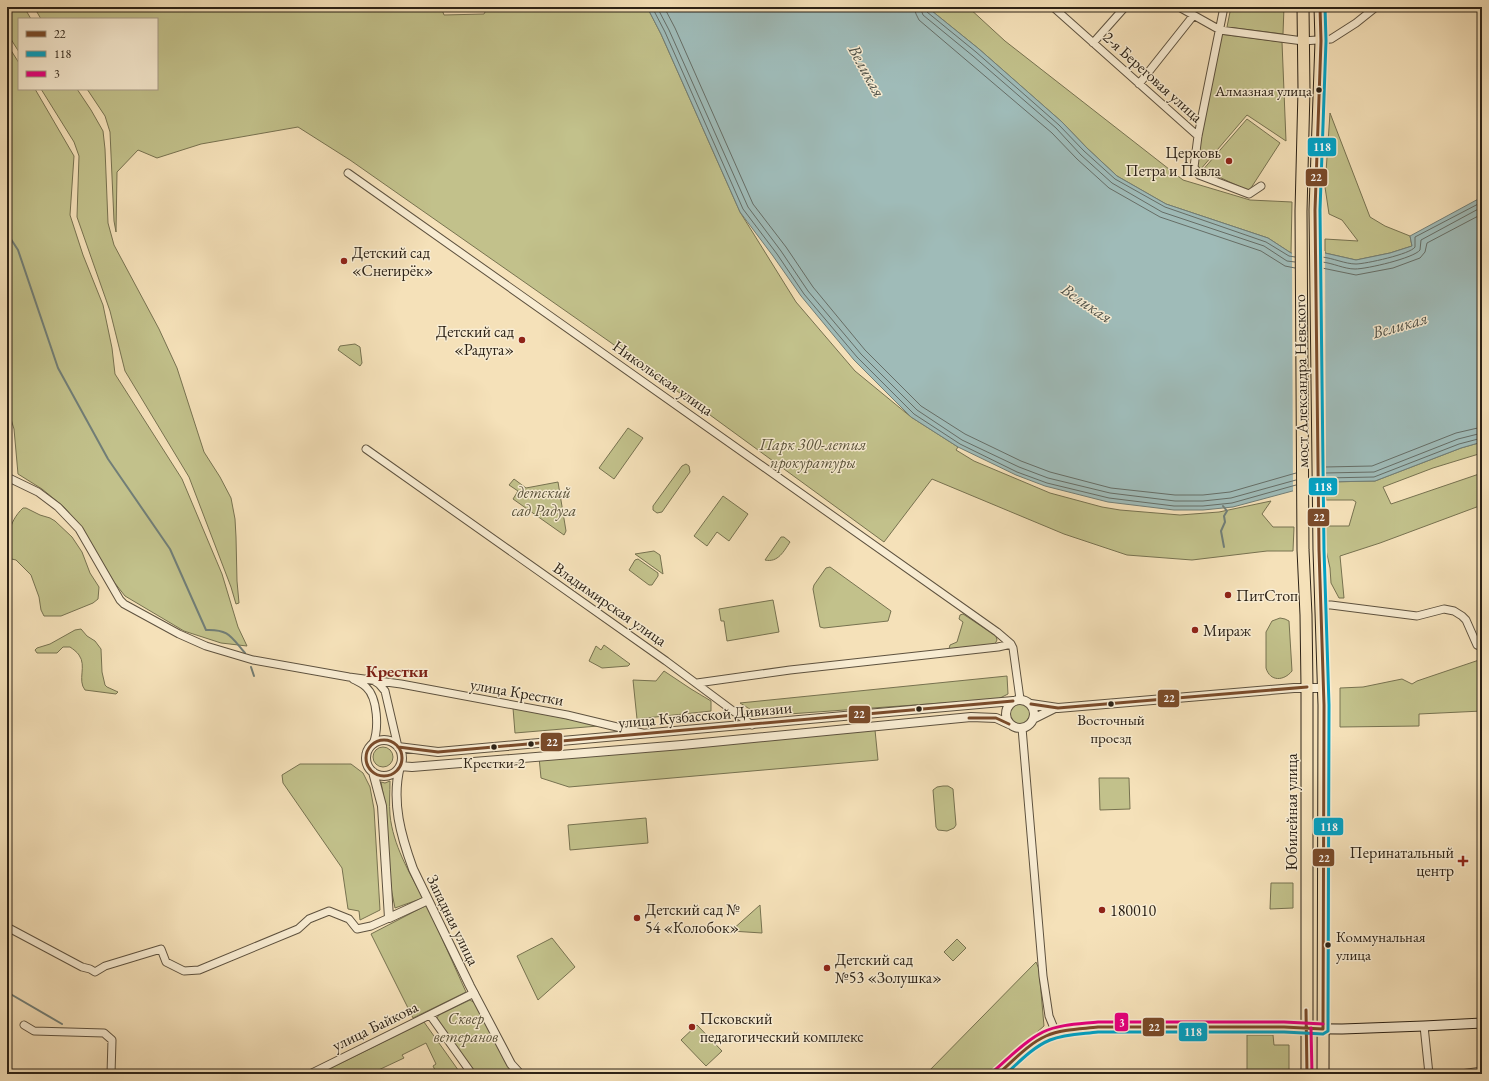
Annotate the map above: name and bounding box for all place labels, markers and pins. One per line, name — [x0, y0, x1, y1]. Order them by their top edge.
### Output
place label: Алмазная улица — [1214, 81, 1312, 100]
marker: Алмазная улица — [1314, 85, 1324, 95]
place label: Церковь Петра и Павла — [1125, 142, 1222, 181]
marker: Церковь Петра и Павла — [1224, 156, 1234, 166]
place label: Детский сад «Снегирёк» — [352, 242, 433, 281]
marker: Детский сад «Снегирёк» — [339, 256, 349, 266]
place label: Детский сад «Радуга» — [436, 321, 515, 360]
marker: Детский сад «Радуга» — [517, 335, 527, 345]
place label: ПитСтоп — [1236, 585, 1298, 606]
marker: ПитСтоп — [1223, 590, 1233, 600]
place label: Мираж — [1203, 620, 1251, 641]
marker: Мираж — [1190, 625, 1200, 635]
marker: Восточный проезд — [1106, 699, 1116, 709]
unlabelled marker — [914, 704, 924, 714]
place label: Восточный проезд — [1077, 710, 1145, 747]
unlabelled marker — [526, 739, 536, 749]
marker: Крестки-2 — [489, 742, 499, 752]
place label: Крестки-2 — [463, 753, 526, 772]
place label: Перинатальный центр — [1350, 842, 1455, 881]
marker: Перинатальный центр — [1457, 855, 1469, 867]
place label: Детский сад № 54 «Колобок» — [645, 899, 740, 938]
place label: 180010 — [1110, 900, 1156, 921]
marker: 180010 — [1097, 905, 1107, 915]
marker: Детский сад № 54 «Колобок» — [632, 913, 642, 923]
place label: Коммунальная улица — [1336, 927, 1426, 964]
marker: Коммунальная улица — [1323, 940, 1333, 950]
place label: Детский сад №53 «Золушка» — [835, 949, 942, 988]
marker: Детский сад №53 «Золушка» — [822, 963, 832, 973]
place label: Псковский педагогический комплекс — [700, 1008, 864, 1047]
marker: Псковский педагогический комплекс — [687, 1022, 697, 1032]

